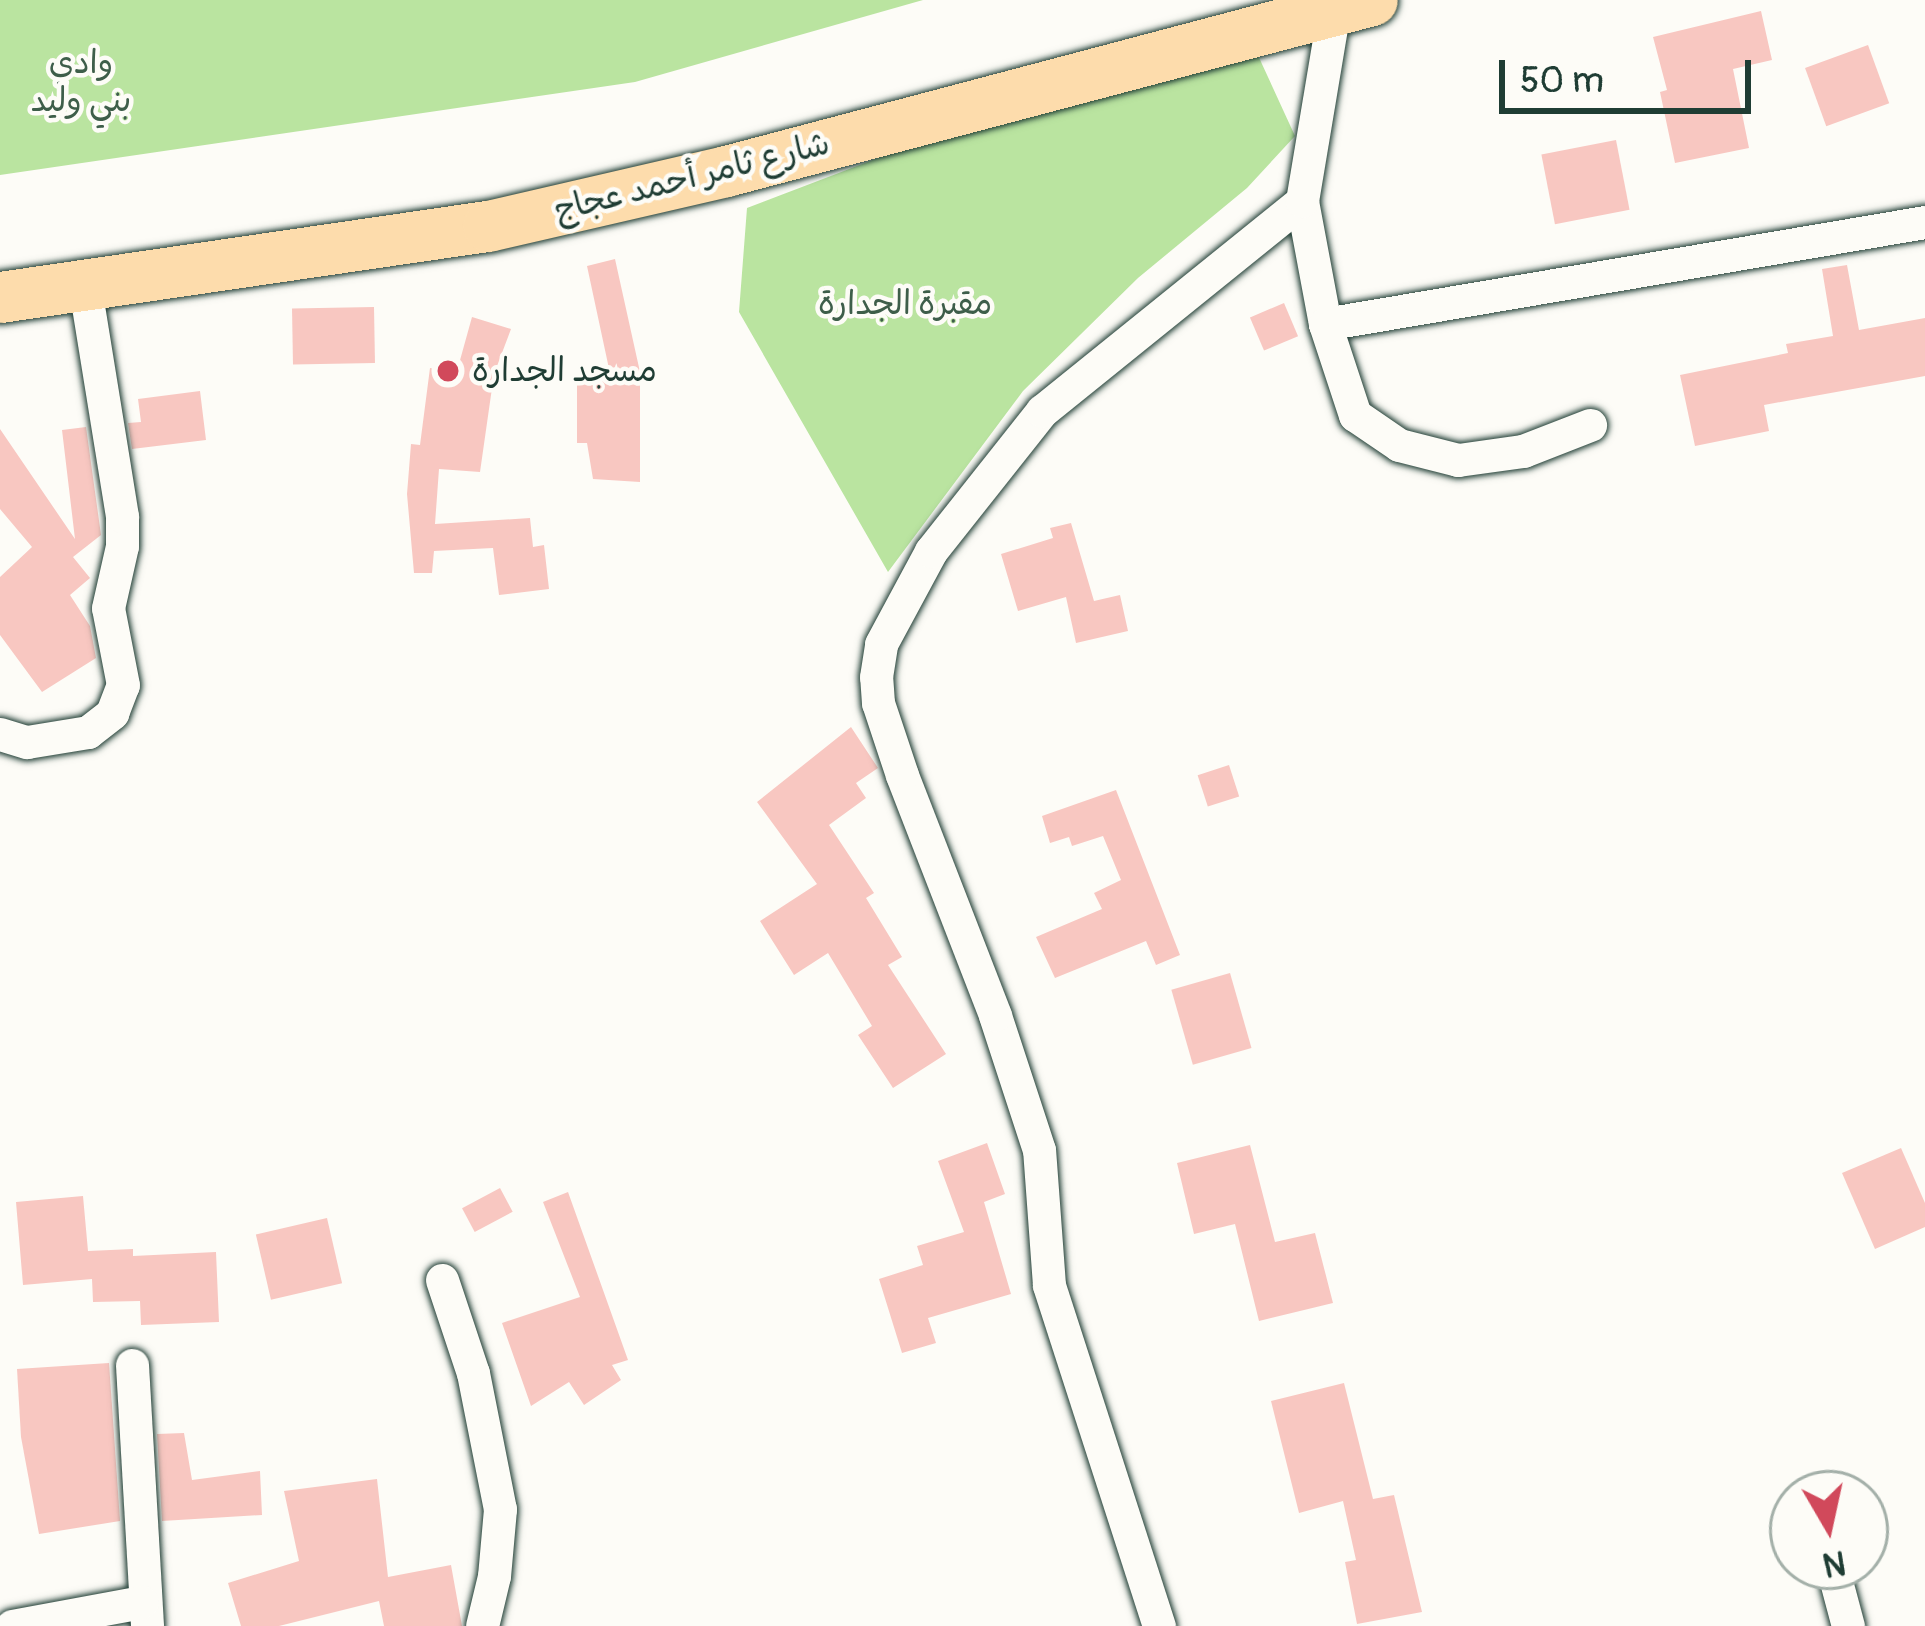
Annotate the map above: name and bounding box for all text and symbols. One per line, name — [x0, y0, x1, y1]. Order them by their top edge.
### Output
scale bar — [1505, 36, 1757, 110]
park label: وادي بني وليد — [31, 43, 131, 121]
text: 50 m — [1520, 58, 1604, 103]
street label: شارع ثامر أحمد عجاج — [550, 124, 834, 230]
park label: مقبرة الجدارة — [818, 284, 992, 324]
place label: مسجد الجدارة — [472, 351, 657, 391]
marker: مسجد الجدارة — [435, 358, 461, 384]
north arrow — [1769, 1470, 1889, 1590]
text: N — [1820, 1541, 1848, 1585]

